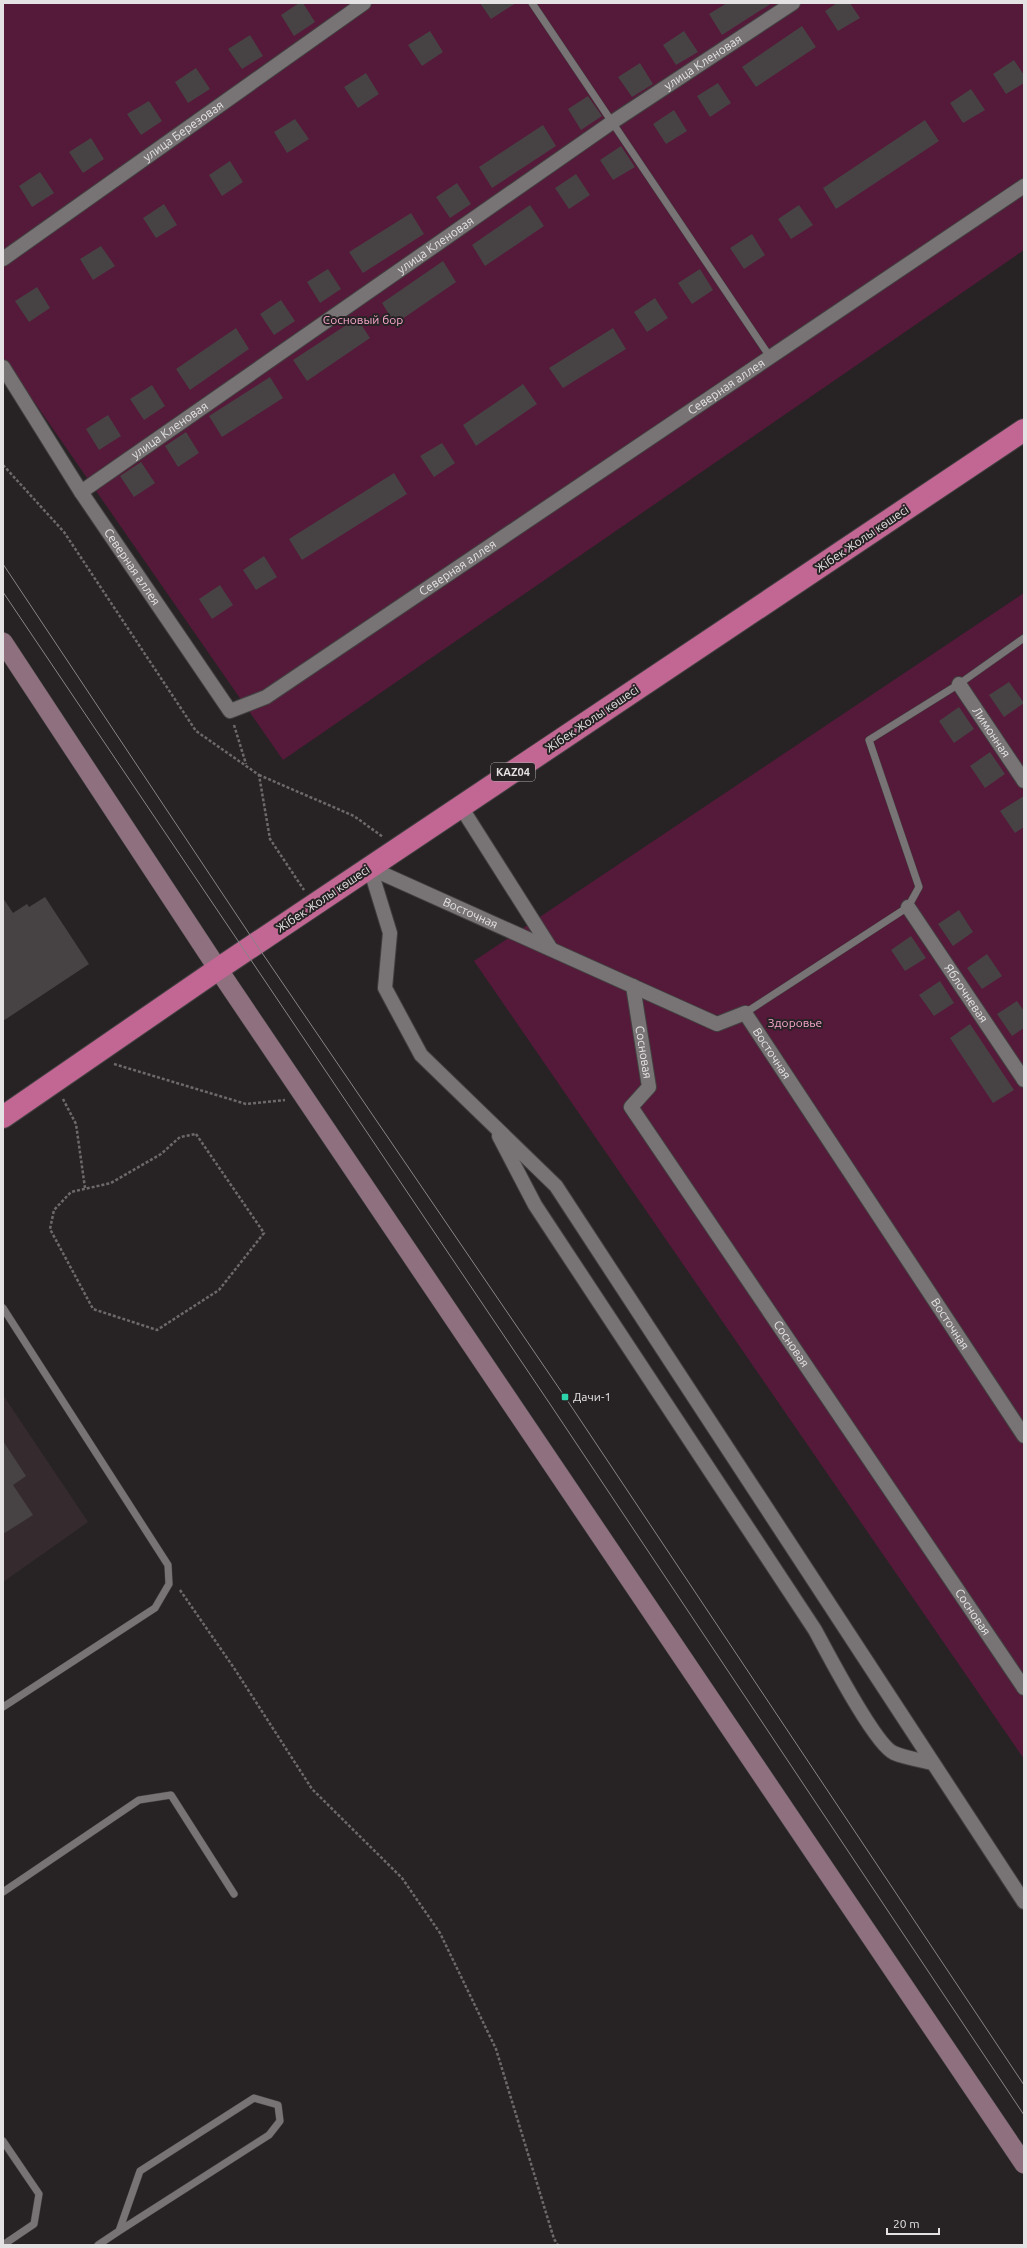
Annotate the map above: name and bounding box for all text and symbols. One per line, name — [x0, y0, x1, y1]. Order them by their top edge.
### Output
street label: улица Кленовая — [661, 32, 744, 92]
street label: улица Березовая — [140, 98, 226, 164]
street label: улица Кленовая — [395, 214, 476, 276]
park label: Сосновый бор — [323, 313, 403, 326]
street label: Северная аллея — [685, 356, 767, 417]
street label: улица Кленовая — [129, 399, 210, 461]
street label: Жібек Жолы көшесі — [813, 503, 911, 575]
street label: Северная аллея — [102, 526, 163, 608]
street label: Северная аллея — [416, 537, 498, 598]
street label: Жібек Жолы көшесі — [543, 683, 641, 755]
street label: Лимонная — [970, 704, 1013, 760]
road number: KАZ04 — [491, 763, 535, 781]
street label: Жібек Жолы көшесі — [274, 863, 372, 935]
street label: Восточная — [441, 895, 500, 931]
street label: Яблочневая — [942, 961, 991, 1025]
park label: Здоровье — [768, 1016, 822, 1029]
street label: Сосновая — [633, 1025, 655, 1079]
street label: Восточная — [751, 1025, 794, 1081]
street label: Восточная — [929, 1296, 972, 1352]
street label: Сосновая — [771, 1318, 812, 1369]
place label: Дачи-1 — [573, 1390, 611, 1403]
marker: Дачи-1 — [560, 1392, 570, 1402]
street label: Сосновая — [953, 1586, 993, 1638]
scale bar — [887, 2210, 939, 2236]
text: 20 m — [893, 2217, 920, 2230]

